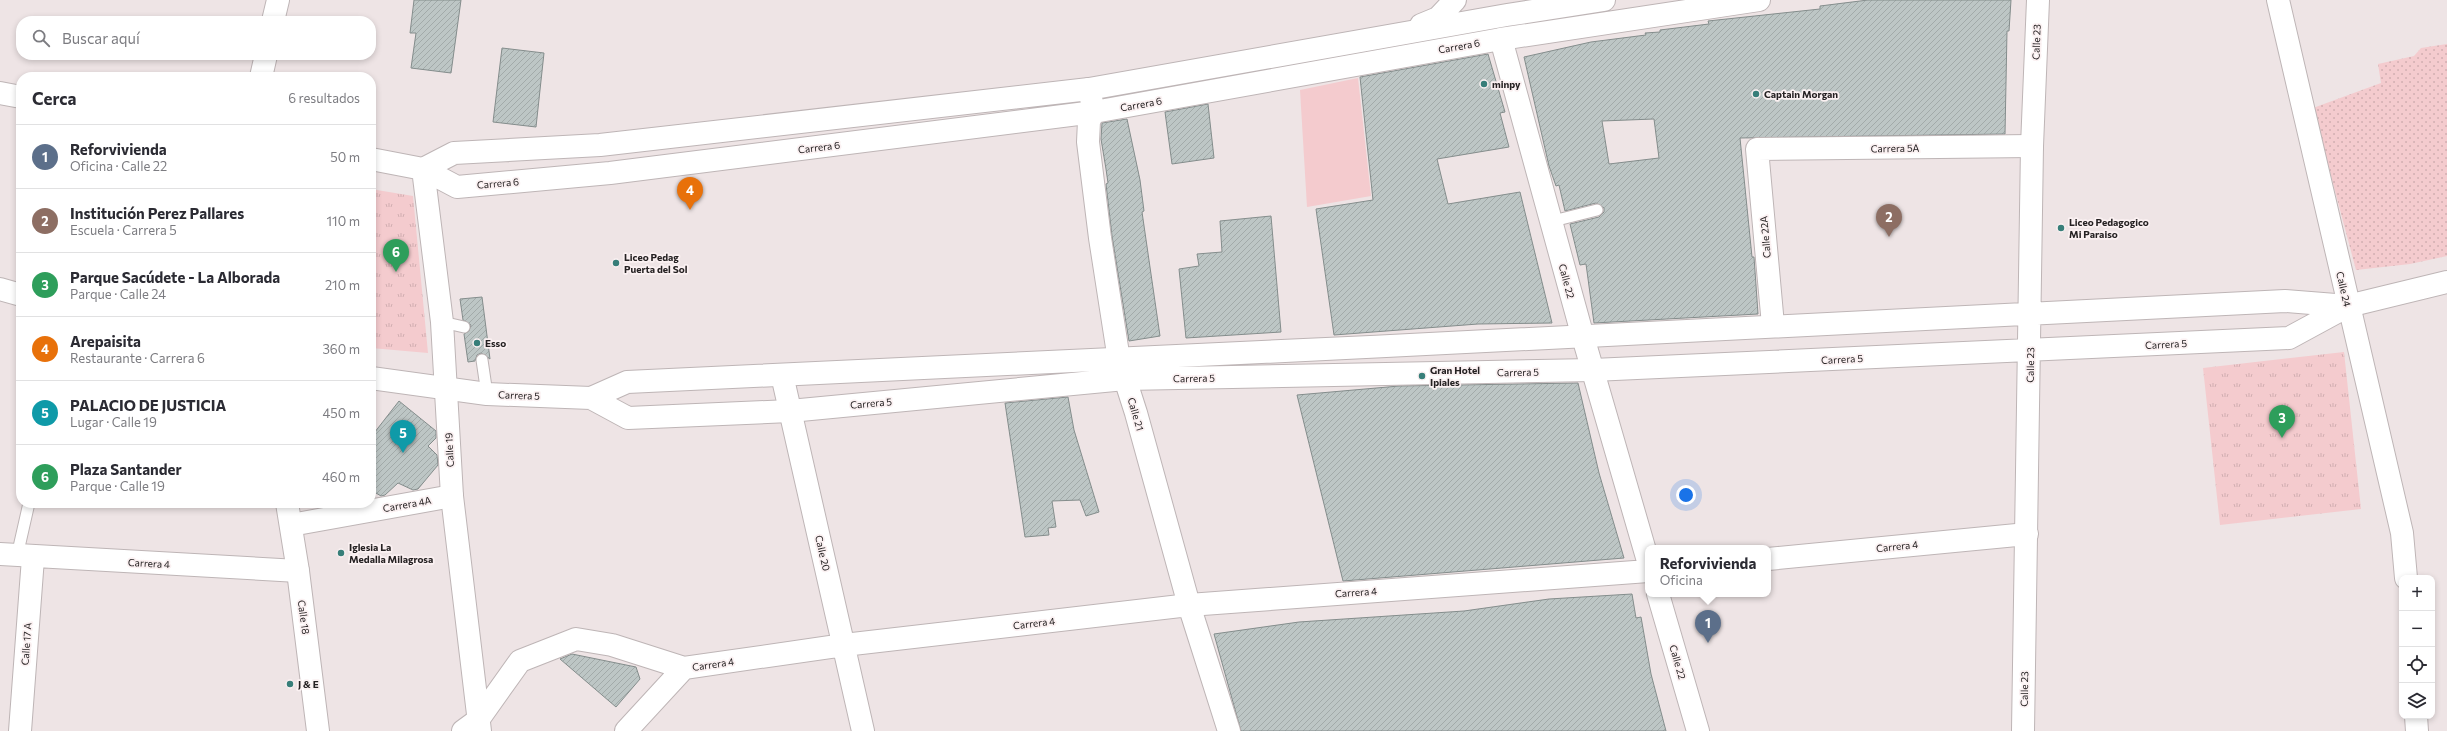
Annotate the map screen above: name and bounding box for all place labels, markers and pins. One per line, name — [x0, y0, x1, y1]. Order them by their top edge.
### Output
place label: minpy — [1492, 78, 1521, 90]
marker: minpy — [1479, 79, 1489, 89]
place label: Captain Morgan — [1764, 88, 1838, 100]
marker: Captain Morgan — [1751, 89, 1761, 99]
pin: 4 — [677, 177, 703, 210]
pin: 2 — [1876, 204, 1902, 237]
place label: Liceo Pedagogico Mi Paraiso — [2069, 216, 2149, 240]
marker: Liceo Pedagogico Mi Paraiso — [2056, 223, 2066, 233]
pin: 6 — [383, 239, 409, 272]
place label: Liceo Pedag Puerta del Sol — [624, 251, 688, 275]
marker: Liceo Pedag Puerta del Sol — [611, 258, 621, 268]
place label: Esso — [485, 337, 506, 349]
marker: Esso — [472, 338, 482, 348]
place label: Gran Hotel Ipiales — [1430, 364, 1480, 388]
marker: Gran Hotel Ipiales — [1417, 371, 1427, 381]
pin: 3 — [2269, 405, 2295, 438]
pin: 5 — [390, 420, 416, 453]
place label: Iglesia La Medalla Milagrosa — [349, 541, 433, 565]
marker: Iglesia La Medalla Milagrosa — [336, 548, 346, 558]
pin: 1 — [1695, 610, 1721, 643]
place label: J & E — [298, 678, 319, 690]
marker: J & E — [285, 679, 295, 689]

